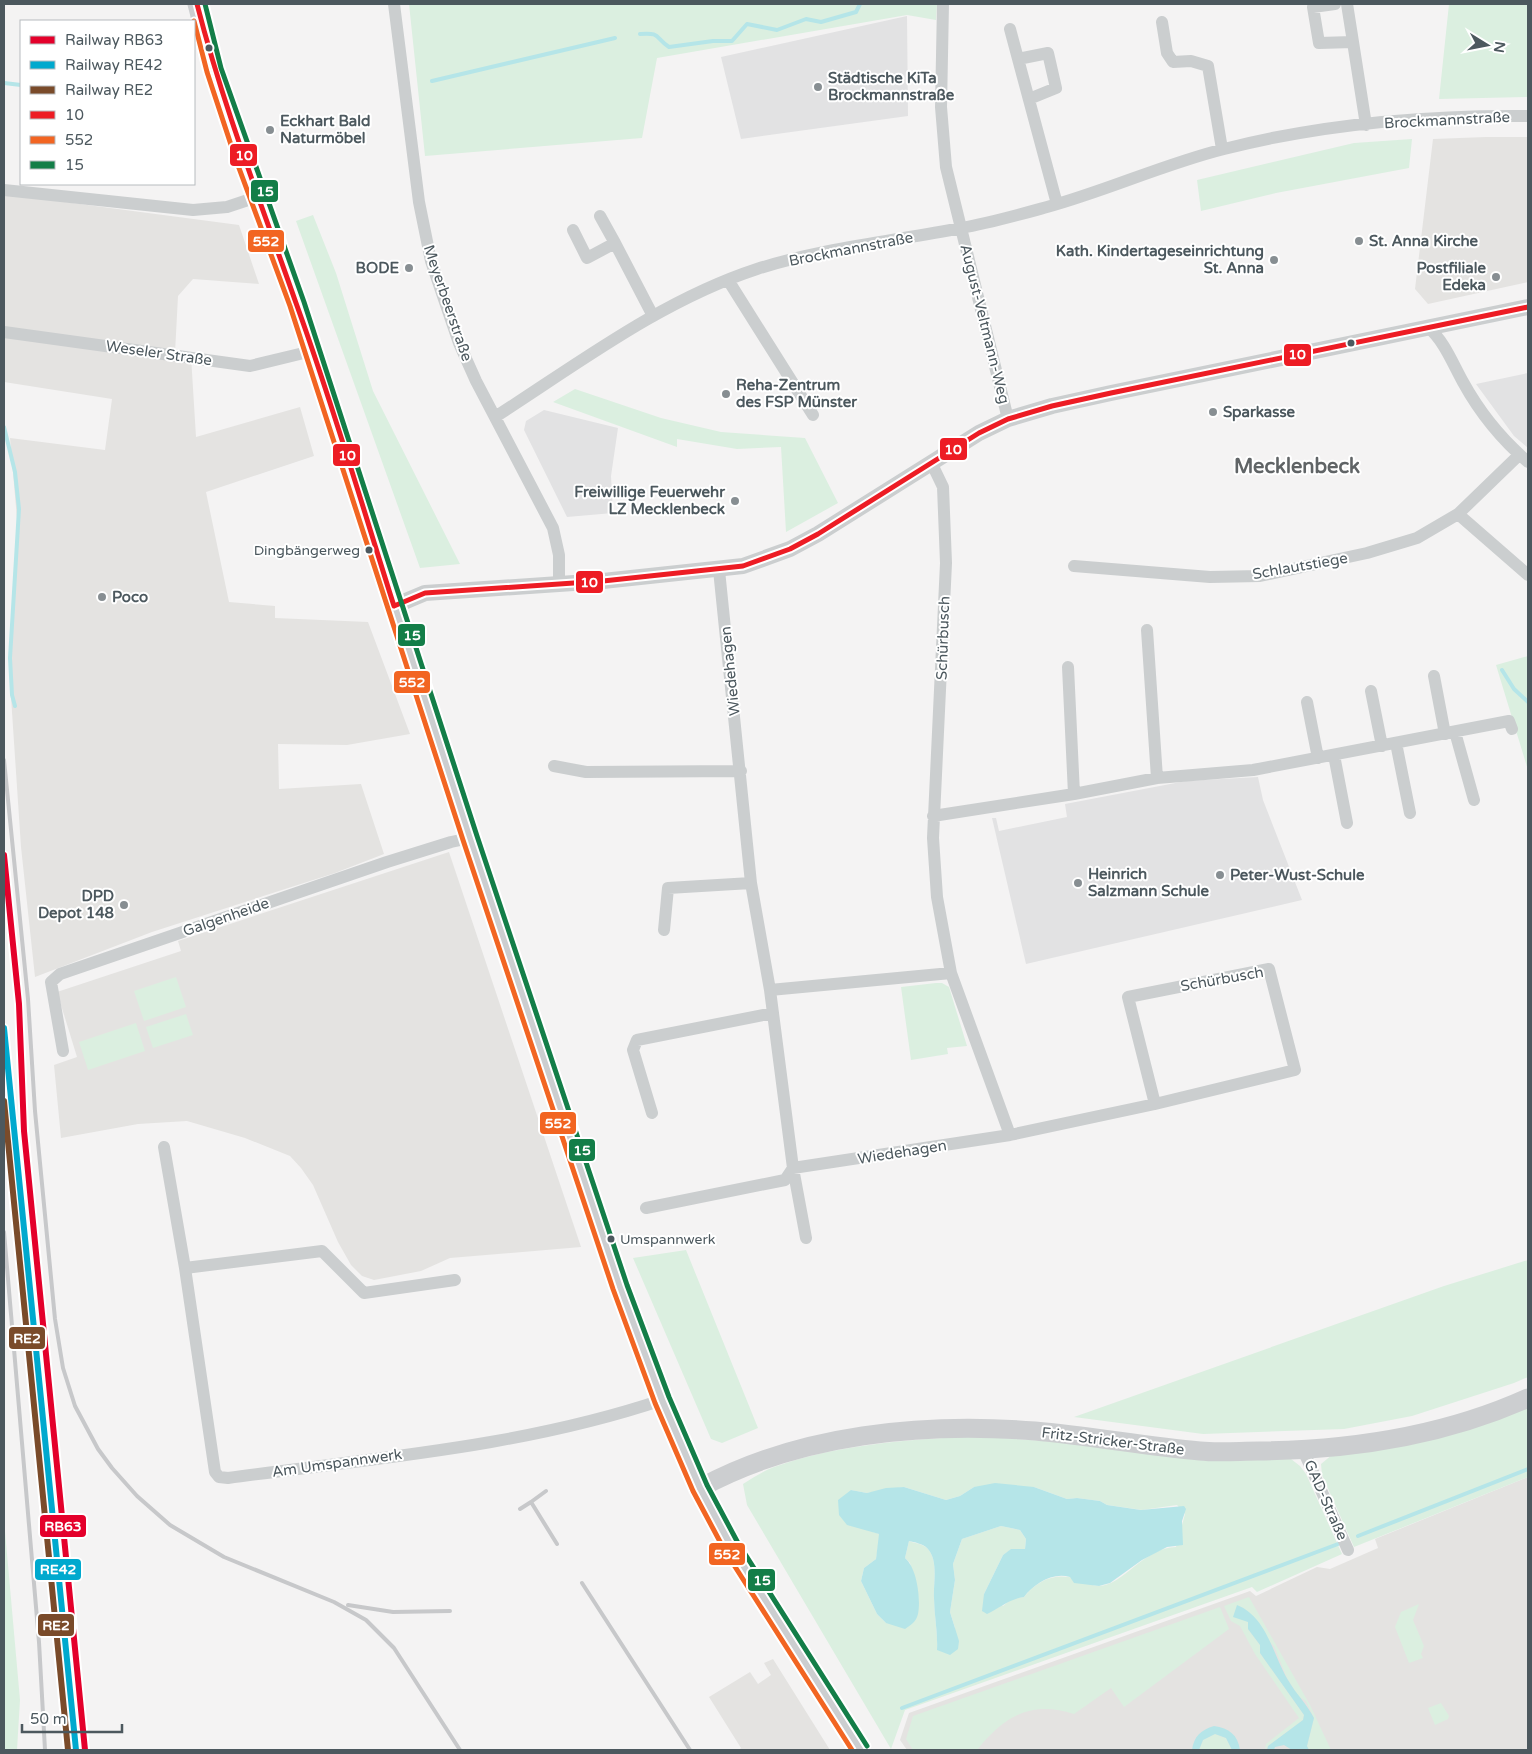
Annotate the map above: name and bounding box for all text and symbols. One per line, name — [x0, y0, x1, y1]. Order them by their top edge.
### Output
legend — [20, 20, 195, 185]
north arrow — [1462, 20, 1512, 70]
text: Railway RB63 — [65, 31, 164, 49]
text: N — [1490, 40, 1509, 54]
unlabelled marker — [204, 43, 214, 53]
text: Railway RE42 — [65, 56, 163, 74]
place label: Städtische KiTa Brockmannstraße — [828, 69, 955, 104]
text: Railway RE2 — [65, 81, 153, 99]
marker: Städtische KiTa Brockmannstraße — [812, 81, 824, 93]
text: 10 — [65, 106, 84, 124]
street label: Brockmannstraße — [1383, 108, 1511, 132]
place label: Eckhart Bald Naturmöbel — [280, 112, 371, 147]
marker: Eckhart Bald Naturmöbel — [264, 124, 276, 136]
text: 552 — [65, 131, 93, 149]
line badge: 10 — [229, 143, 258, 167]
text: 10 — [235, 147, 253, 164]
text: 15 — [65, 156, 84, 174]
line badge: 15 — [250, 179, 279, 203]
text: 15 — [256, 183, 274, 200]
street label: Brockmannstraße — [787, 228, 915, 270]
line badge: 552 — [247, 229, 285, 253]
place label: St. Anna Kirche — [1369, 232, 1479, 250]
text: 552 — [253, 233, 279, 250]
marker: St. Anna Kirche — [1353, 235, 1365, 247]
street label: August-Veltmann-Weg — [956, 242, 1014, 406]
place label: Kath. Kindertageseinrichtung St. Anna — [1056, 242, 1264, 277]
street label: Meyerbeerstraße — [420, 243, 476, 363]
marker: Kath. Kindertageseinrichtung St. Anna — [1268, 254, 1280, 266]
place label: BODE — [356, 259, 399, 277]
place label: Postfiliale Edeka — [1416, 259, 1487, 294]
marker: BODE — [403, 262, 415, 274]
marker: Postfiliale Edeka — [1490, 271, 1502, 283]
street label: Weseler Straße — [105, 337, 213, 369]
unlabelled marker — [1346, 338, 1356, 348]
line badge: 10 — [1283, 343, 1312, 367]
text: 10 — [1288, 346, 1306, 363]
place label: Reha-Zentrum des FSP Münster — [736, 376, 857, 411]
marker: Reha-Zentrum des FSP Münster — [720, 388, 732, 400]
place label: Sparkasse — [1223, 403, 1296, 422]
marker: Sparkasse — [1207, 406, 1219, 418]
line badge: 10 — [939, 437, 968, 461]
text: 10 — [944, 441, 962, 458]
line badge: 10 — [332, 443, 361, 467]
text: 10 — [338, 447, 356, 464]
district label: Mecklenbeck — [1234, 455, 1360, 479]
place label: Freiwillige Feuerwehr LZ Mecklenbeck — [574, 483, 725, 518]
marker: Freiwillige Feuerwehr LZ Mecklenbeck — [729, 495, 741, 507]
place label: Dingbängerweg — [254, 542, 360, 559]
marker: Dingbängerweg — [364, 545, 374, 555]
street label: Schlautstiege — [1251, 549, 1349, 583]
line badge: 10 — [575, 570, 604, 594]
text: 10 — [580, 574, 598, 591]
place label: Poco — [112, 588, 148, 606]
marker: Poco — [96, 591, 108, 603]
street label: Schürbusch — [933, 596, 953, 680]
line badge: 15 — [397, 623, 426, 647]
street label: Wiedehagen — [716, 625, 744, 717]
text: 15 — [403, 627, 421, 644]
line badge: 552 — [393, 670, 431, 694]
text: 552 — [399, 674, 425, 691]
place label: Heinrich Salzmann Schule — [1088, 865, 1209, 900]
place label: Peter-Wust-Schule — [1230, 866, 1365, 884]
marker: Peter-Wust-Schule — [1214, 869, 1226, 881]
marker: Heinrich Salzmann Schule — [1072, 877, 1084, 889]
place label: DPD Depot 148 — [38, 887, 115, 923]
street label: Galgenheide — [181, 894, 271, 940]
marker: DPD Depot 148 — [118, 899, 130, 911]
street label: Schürbusch — [1179, 963, 1265, 995]
line badge: 552 — [539, 1111, 577, 1135]
text: 552 — [545, 1115, 571, 1132]
street label: Wiedehagen — [856, 1136, 948, 1168]
line badge: 15 — [568, 1138, 596, 1162]
text: 15 — [573, 1142, 591, 1159]
place label: Umspannwerk — [620, 1231, 716, 1248]
marker: Umspannwerk — [606, 1234, 616, 1244]
line badge: RE2 — [8, 1326, 46, 1350]
text: RE2 — [13, 1330, 41, 1347]
street label: Fritz-Stricker-Straße — [1040, 1423, 1186, 1459]
street label: Am Umspannwerk — [271, 1445, 403, 1481]
street label: GAD-Straße — [1300, 1457, 1352, 1543]
line badge: RB63 — [39, 1514, 87, 1538]
text: RB63 — [44, 1518, 82, 1535]
line badge: 552 — [708, 1542, 746, 1566]
text: 552 — [714, 1546, 740, 1563]
line badge: RE42 — [34, 1558, 82, 1581]
text: RE42 — [40, 1561, 76, 1578]
line badge: 15 — [747, 1568, 776, 1592]
text: 15 — [753, 1572, 771, 1589]
line badge: RE2 — [37, 1613, 75, 1637]
text: RE2 — [42, 1617, 70, 1634]
scale bar — [22, 1702, 122, 1734]
text: 50 m — [30, 1710, 67, 1728]

